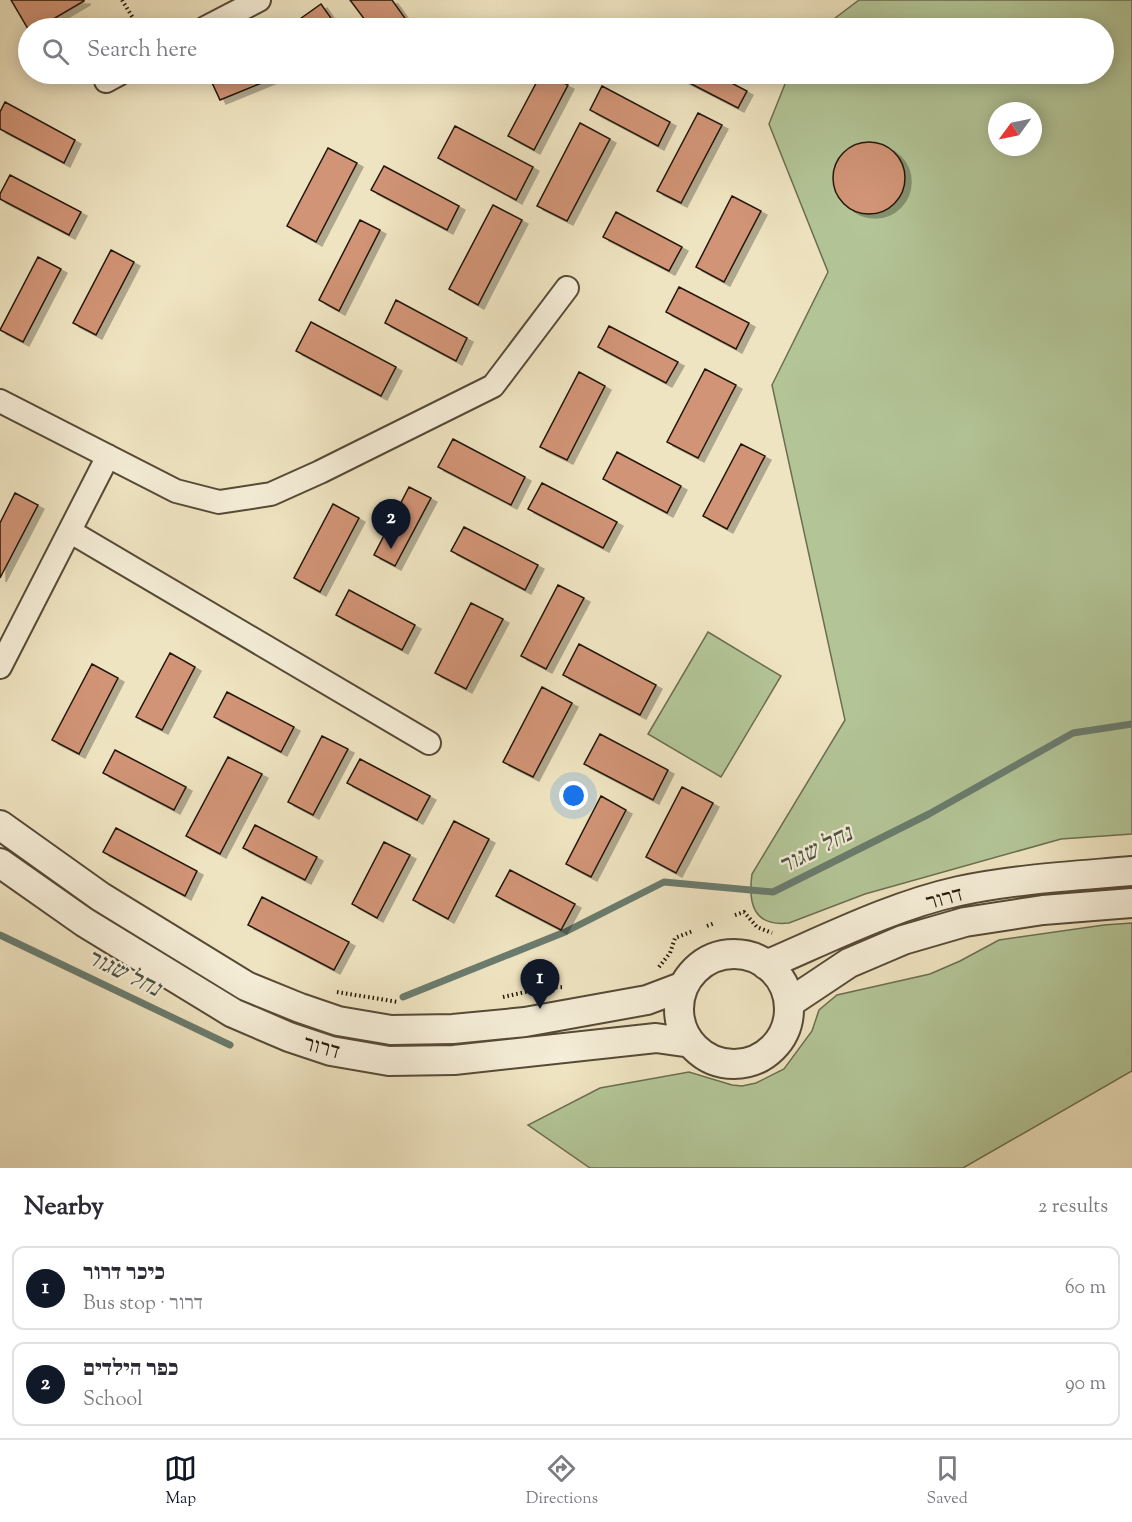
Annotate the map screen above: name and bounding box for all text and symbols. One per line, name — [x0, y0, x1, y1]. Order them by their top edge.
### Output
search box — [18, 18, 1114, 84]
icon: search — [39, 35, 72, 68]
text: Search here — [87, 35, 197, 67]
north arrow — [988, 102, 1042, 156]
pin: 2 — [372, 500, 410, 549]
your location — [559, 781, 588, 810]
water label: נחל שגור — [773, 817, 860, 884]
street label: דרור — [923, 880, 967, 920]
water label: נחל שגור — [80, 941, 168, 1007]
pin: 1 — [520, 960, 560, 1009]
street label: דרור — [299, 1029, 343, 1069]
text: Nearby — [24, 1189, 104, 1226]
text: 2 results — [1038, 1193, 1108, 1222]
text: כיכר דרור — [83, 1258, 165, 1290]
text: 1 — [42, 1274, 49, 1303]
text: 60 m — [1065, 1274, 1106, 1303]
text: Bus stop · דרור — [83, 1290, 203, 1319]
text: כפר הילדים — [83, 1354, 178, 1386]
text: 2 — [41, 1370, 50, 1399]
text: 90 m — [1065, 1370, 1106, 1399]
text: School — [83, 1386, 143, 1415]
tab: Map — [164, 1452, 197, 1511]
tab: Directions — [526, 1452, 598, 1511]
tab: Saved — [927, 1452, 968, 1511]

